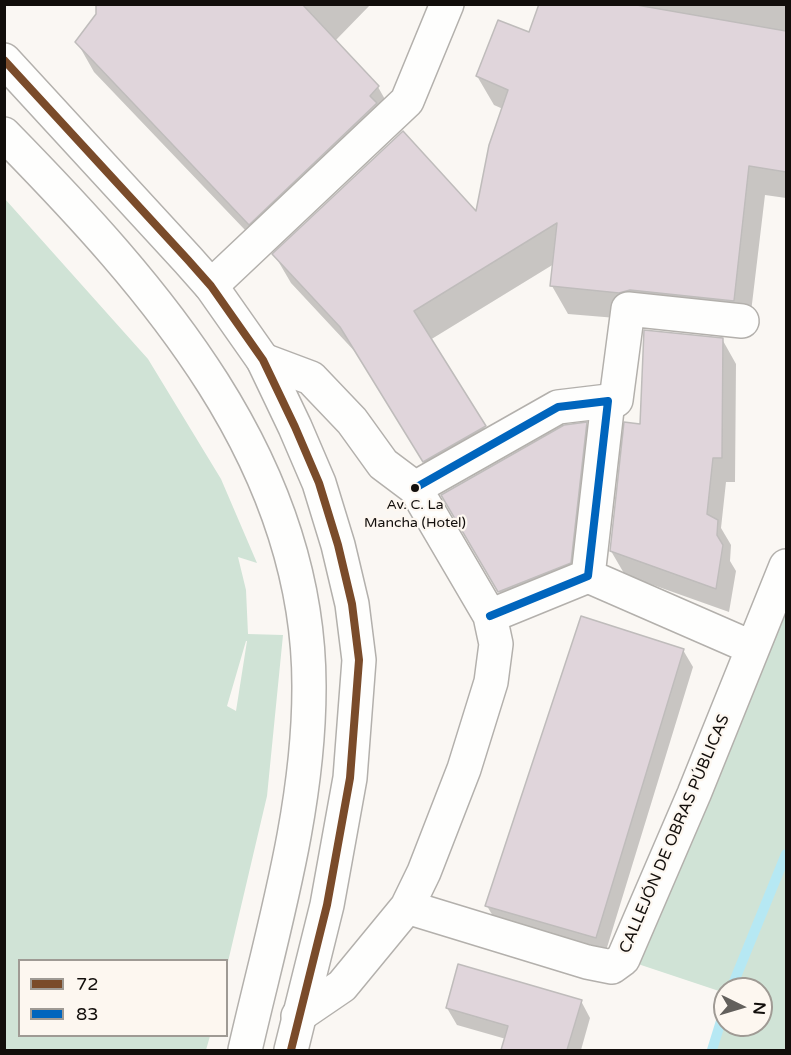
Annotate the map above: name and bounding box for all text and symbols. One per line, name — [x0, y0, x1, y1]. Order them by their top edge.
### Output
marker: Av. C. La Mancha (Hotel) — [409, 482, 421, 494]
place label: Av. C. La Mancha (Hotel) — [364, 497, 466, 530]
street label: CALLEJÓN DE OBRAS PÚBLICAS — [616, 712, 734, 956]
legend — [18, 959, 228, 1037]
text: 72 — [76, 973, 99, 995]
north arrow — [713, 977, 773, 1037]
text: N — [748, 1001, 769, 1016]
text: 83 — [76, 1003, 99, 1025]

